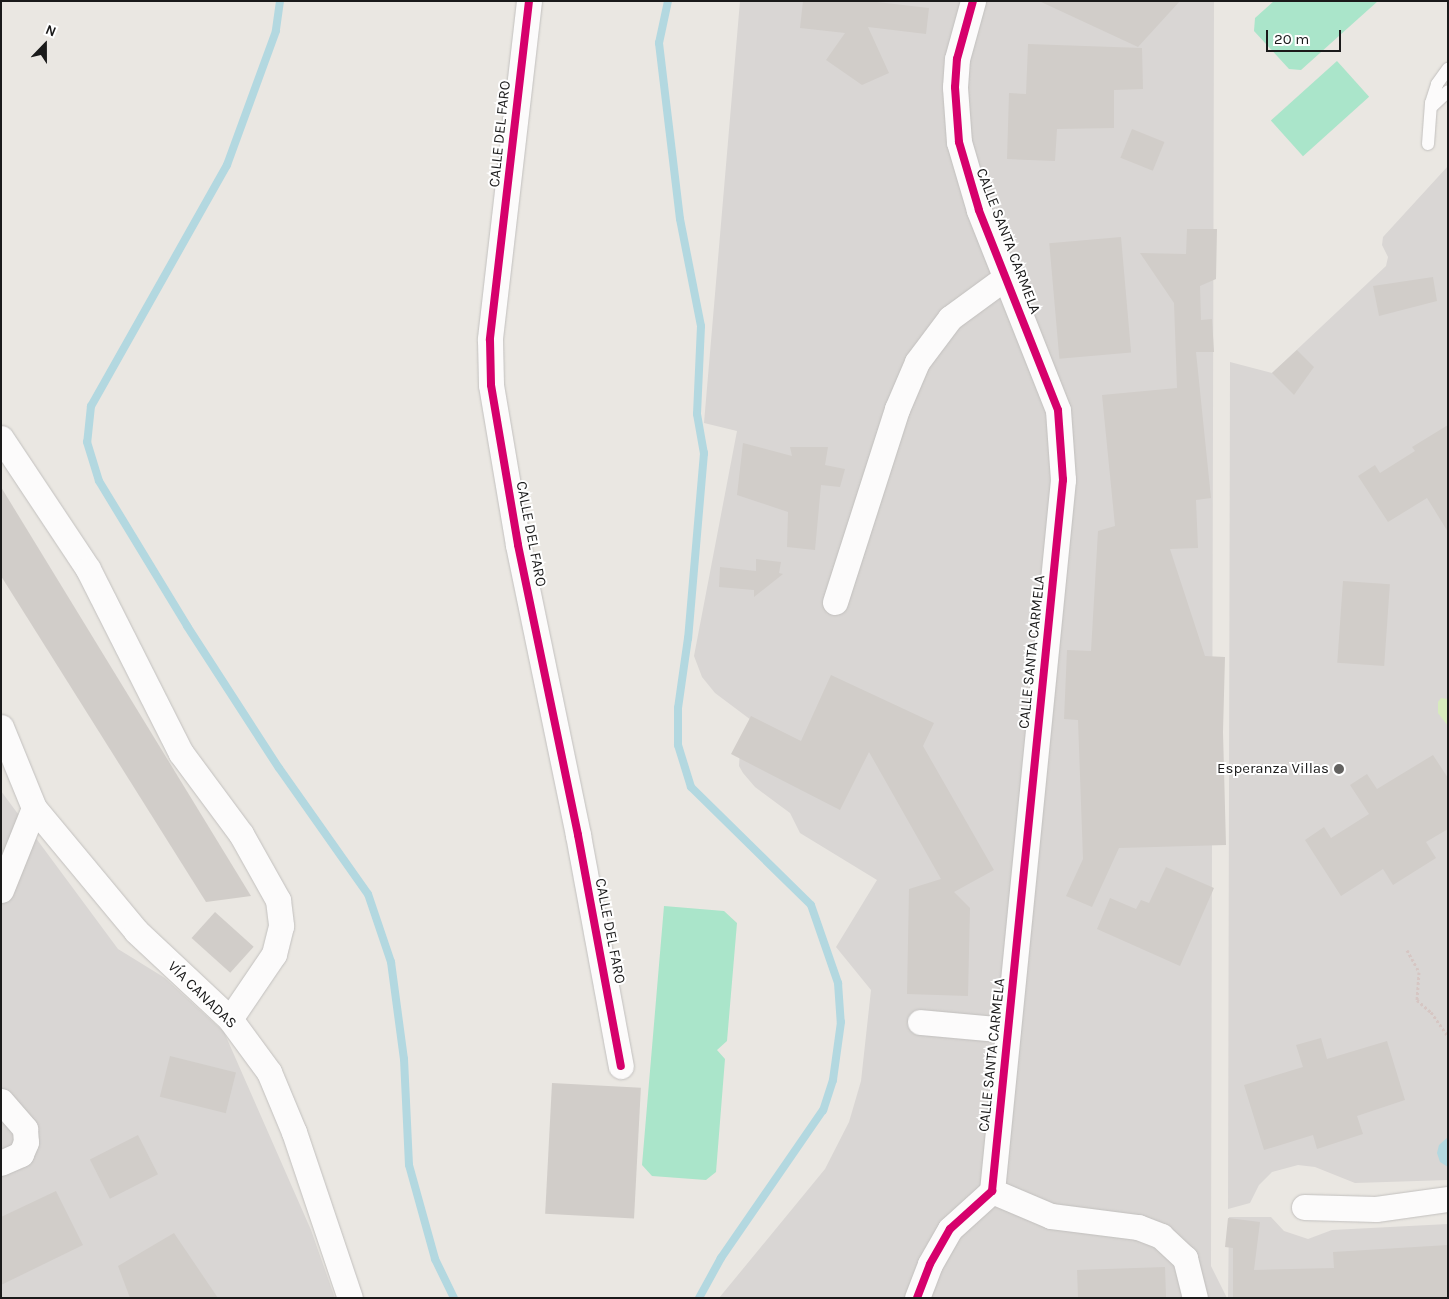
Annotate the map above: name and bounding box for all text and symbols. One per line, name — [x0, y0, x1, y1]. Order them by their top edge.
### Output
north arrow — [20, 20, 70, 70]
scale bar — [1269, 20, 1344, 52]
text: N — [43, 21, 59, 40]
text: 20 m — [1274, 30, 1309, 48]
street label: CALLE DEL FARO — [485, 80, 515, 188]
street label: CALLE SANTA CARMELA — [972, 166, 1044, 316]
street label: CALLE DEL FARO — [512, 480, 550, 588]
street label: CALLE SANTA CARMELA — [1015, 574, 1049, 730]
place label: Esperanza Villas — [1217, 760, 1329, 778]
marker: Esperanza Villas — [1333, 763, 1345, 775]
street label: CALLE DEL FARO — [591, 877, 629, 985]
street label: VÍA CANADAS — [164, 958, 240, 1032]
street label: CALLE SANTA CARMELA — [975, 977, 1009, 1133]

